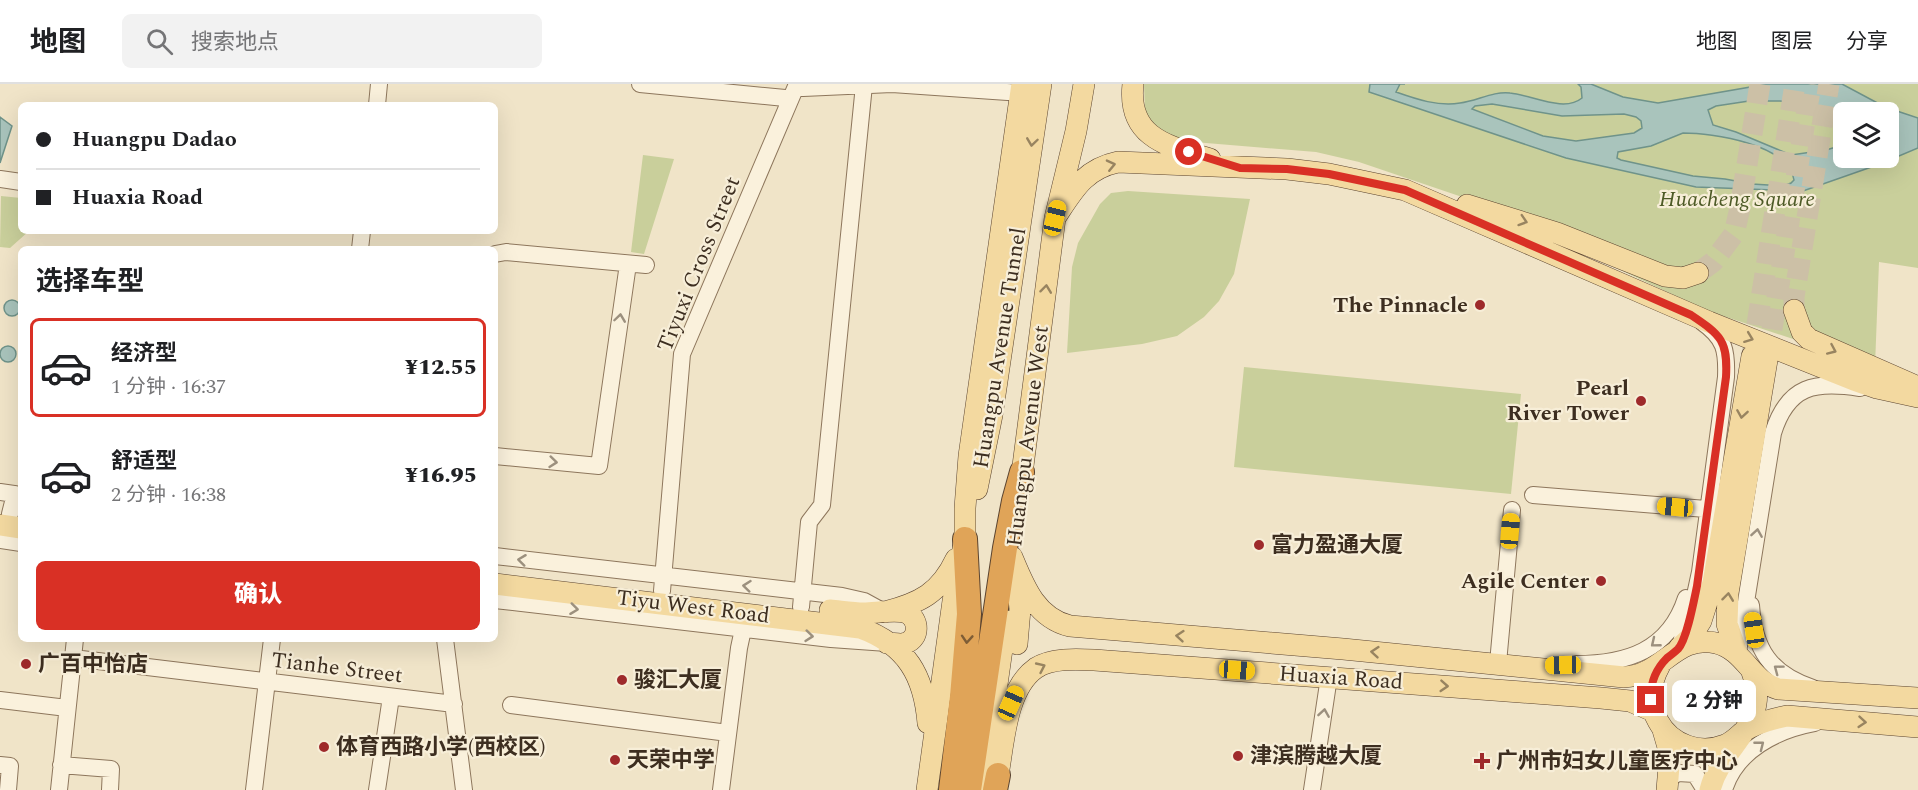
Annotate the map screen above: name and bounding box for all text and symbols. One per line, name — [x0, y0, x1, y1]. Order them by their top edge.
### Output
search box — [122, 14, 542, 68]
text: 地图 — [30, 21, 86, 64]
icon: search — [143, 25, 176, 58]
text: 搜索地点 — [191, 26, 279, 59]
text: 地图 — [1696, 26, 1738, 58]
text: 图层 — [1771, 26, 1813, 58]
text: 分享 — [1846, 26, 1888, 58]
map controls — [1833, 102, 1899, 168]
button: layers — [1833, 102, 1899, 168]
text: Huangpu Dadao — [72, 123, 237, 156]
one-way arrow — [1026, 137, 1038, 146]
route start — [1175, 138, 1202, 165]
one-way arrow — [1106, 159, 1116, 172]
street label: Tiyuxi Cross Street — [649, 171, 749, 357]
text: Huaxia Road — [72, 181, 203, 214]
park label: Huacheng Square — [1659, 183, 1815, 216]
car — [1042, 198, 1068, 238]
one-way arrow — [1517, 214, 1528, 226]
street label: Huangpu Avenue Tunnel — [965, 225, 1035, 471]
text: 选择车型 — [36, 261, 144, 303]
one-way arrow — [1040, 285, 1052, 294]
place label: The Pinnacle — [1333, 289, 1468, 322]
marker: The Pinnacle — [1473, 298, 1487, 312]
one-way arrow — [614, 314, 626, 323]
street label: Huangpu Avenue West — [998, 323, 1058, 549]
one-way arrow — [1743, 330, 1754, 343]
text: 经济型 — [111, 337, 177, 370]
icon: car — [39, 341, 93, 395]
one-way arrow — [1825, 343, 1836, 355]
text: ¥12.55 — [405, 351, 477, 384]
text: 1 分钟 · 16:37 — [111, 372, 226, 402]
place label: Pearl River Tower — [1507, 372, 1630, 430]
marker: Pearl River Tower — [1634, 394, 1648, 408]
one-way arrow — [1737, 409, 1749, 418]
text: 舒适型 — [111, 445, 177, 478]
icon: car — [39, 449, 93, 503]
one-way arrow — [549, 455, 558, 468]
text: ¥16.95 — [405, 459, 477, 492]
text: 2 分钟 · 16:38 — [111, 480, 226, 510]
car — [1656, 496, 1694, 518]
car — [1499, 512, 1521, 550]
place label: 富力盈通大厦 — [1271, 529, 1403, 562]
one-way arrow — [1750, 529, 1763, 539]
marker: 富力盈通大厦 — [1252, 538, 1266, 552]
one-way arrow — [518, 554, 527, 566]
button: 确认 — [36, 561, 480, 630]
place label: Agile Center — [1461, 565, 1590, 598]
marker: Agile Center — [1594, 574, 1608, 588]
one-way arrow — [742, 580, 751, 593]
street label: Tiyu West Road — [615, 581, 771, 633]
one-way arrow — [1721, 592, 1734, 602]
one-way arrow — [569, 602, 579, 615]
car — [1743, 611, 1765, 649]
one-way arrow — [805, 629, 814, 642]
one-way arrow — [1176, 630, 1185, 643]
one-way arrow — [961, 635, 974, 644]
one-way arrow — [1651, 635, 1662, 646]
street label: Tianhe Street — [269, 644, 405, 692]
one-way arrow — [1370, 646, 1379, 659]
place label: 广百中怡店 — [38, 648, 148, 681]
car — [1545, 656, 1581, 674]
marker: 广百中怡店 — [19, 657, 33, 671]
street label: Huaxia Road — [1278, 657, 1404, 699]
car — [1218, 660, 1256, 680]
one-way arrow — [1035, 663, 1046, 675]
place label: 骏汇大厦 — [634, 664, 722, 697]
one-way arrow — [1774, 666, 1785, 677]
marker: 骏汇大厦 — [615, 673, 629, 687]
one-way arrow — [1439, 679, 1448, 692]
callout: 2 分钟 — [1672, 679, 1756, 721]
car — [995, 683, 1027, 723]
route end — [1637, 686, 1664, 713]
text: 2 分钟 — [1686, 686, 1743, 716]
one-way arrow — [1317, 708, 1329, 718]
one-way arrow — [1858, 715, 1867, 728]
place label: 体育西路小学(西校区) — [336, 731, 546, 764]
marker: 体育西路小学(西校区) — [317, 740, 331, 754]
place label: 津滨腾越大厦 — [1250, 740, 1382, 773]
one-way arrow — [1753, 741, 1764, 752]
place label: 天荣中学 — [627, 744, 715, 777]
place label: 广州市妇女儿童医疗中心 — [1496, 745, 1738, 778]
marker: 津滨腾越大厦 — [1231, 749, 1245, 763]
marker: 广州市妇女儿童医疗中心 — [1473, 752, 1491, 770]
marker: 天荣中学 — [608, 753, 622, 767]

